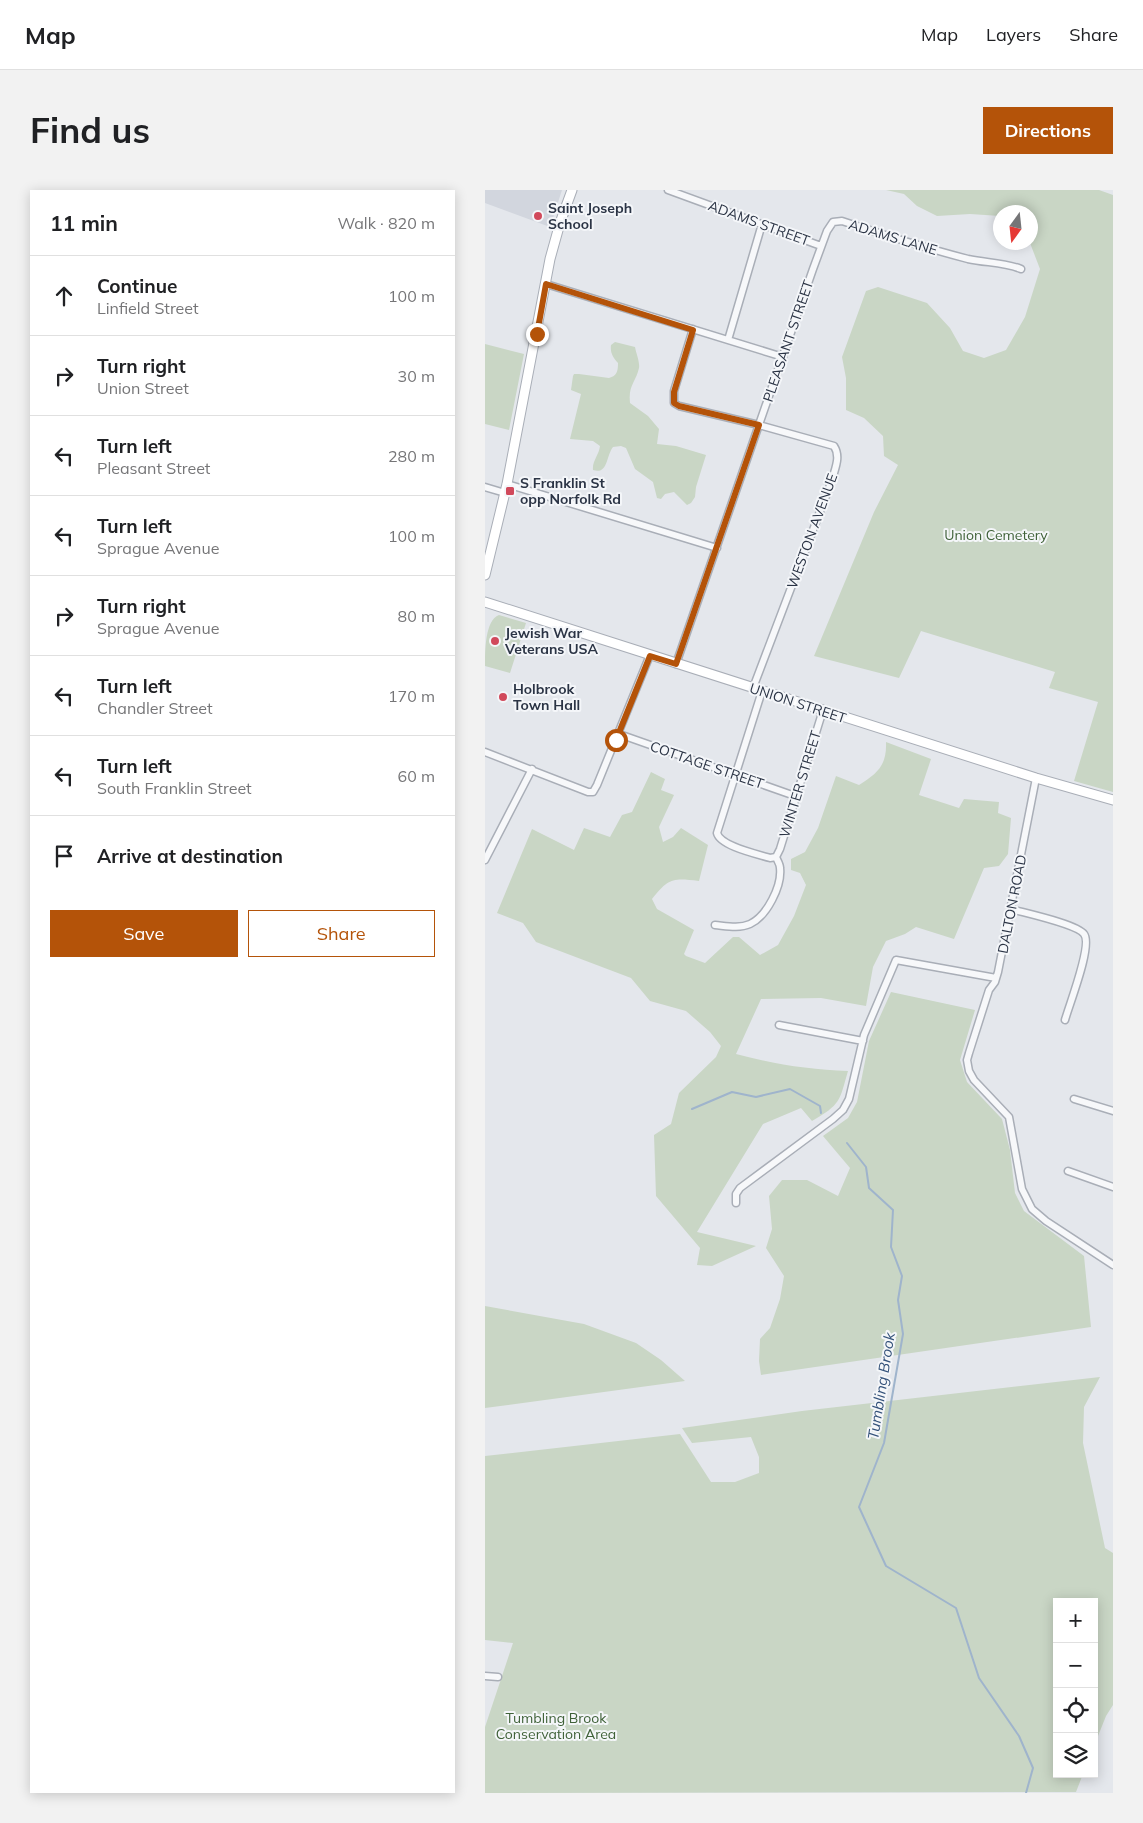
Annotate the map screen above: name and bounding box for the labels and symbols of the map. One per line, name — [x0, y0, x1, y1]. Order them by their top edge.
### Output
street label: ADAMS STREET — [706, 196, 813, 250]
place label: Saint Joseph School — [548, 199, 632, 233]
north arrow — [993, 205, 1038, 250]
marker: Saint Joseph School — [532, 210, 544, 222]
street label: ADAMS LANE — [847, 215, 939, 259]
street label: PLEASANT STREET — [759, 277, 818, 404]
route end — [526, 323, 549, 346]
street label: WESTON AVENUE — [783, 471, 841, 591]
place label: S Franklin St opp Norfolk Rd — [520, 474, 621, 508]
marker: S Franklin St opp Norfolk Rd — [504, 485, 516, 497]
park label: Union Cemetery — [944, 526, 1048, 544]
place label: Jewish War Veterans USA — [504, 624, 598, 658]
marker: Jewish War Veterans USA — [489, 635, 501, 647]
street label: UNION STREET — [747, 679, 849, 727]
place label: Holbrook Town Hall — [513, 680, 580, 714]
marker: Holbrook Town Hall — [497, 691, 509, 703]
street label: WINTER STREET — [775, 728, 825, 840]
route start — [605, 729, 628, 752]
street label: COTTAGE STREET — [648, 737, 767, 793]
street label: DALTON ROAD — [994, 853, 1030, 955]
water label: Tumbling Brook — [863, 1330, 899, 1441]
park label: Tumbling Brook Conservation Area — [496, 1709, 616, 1743]

